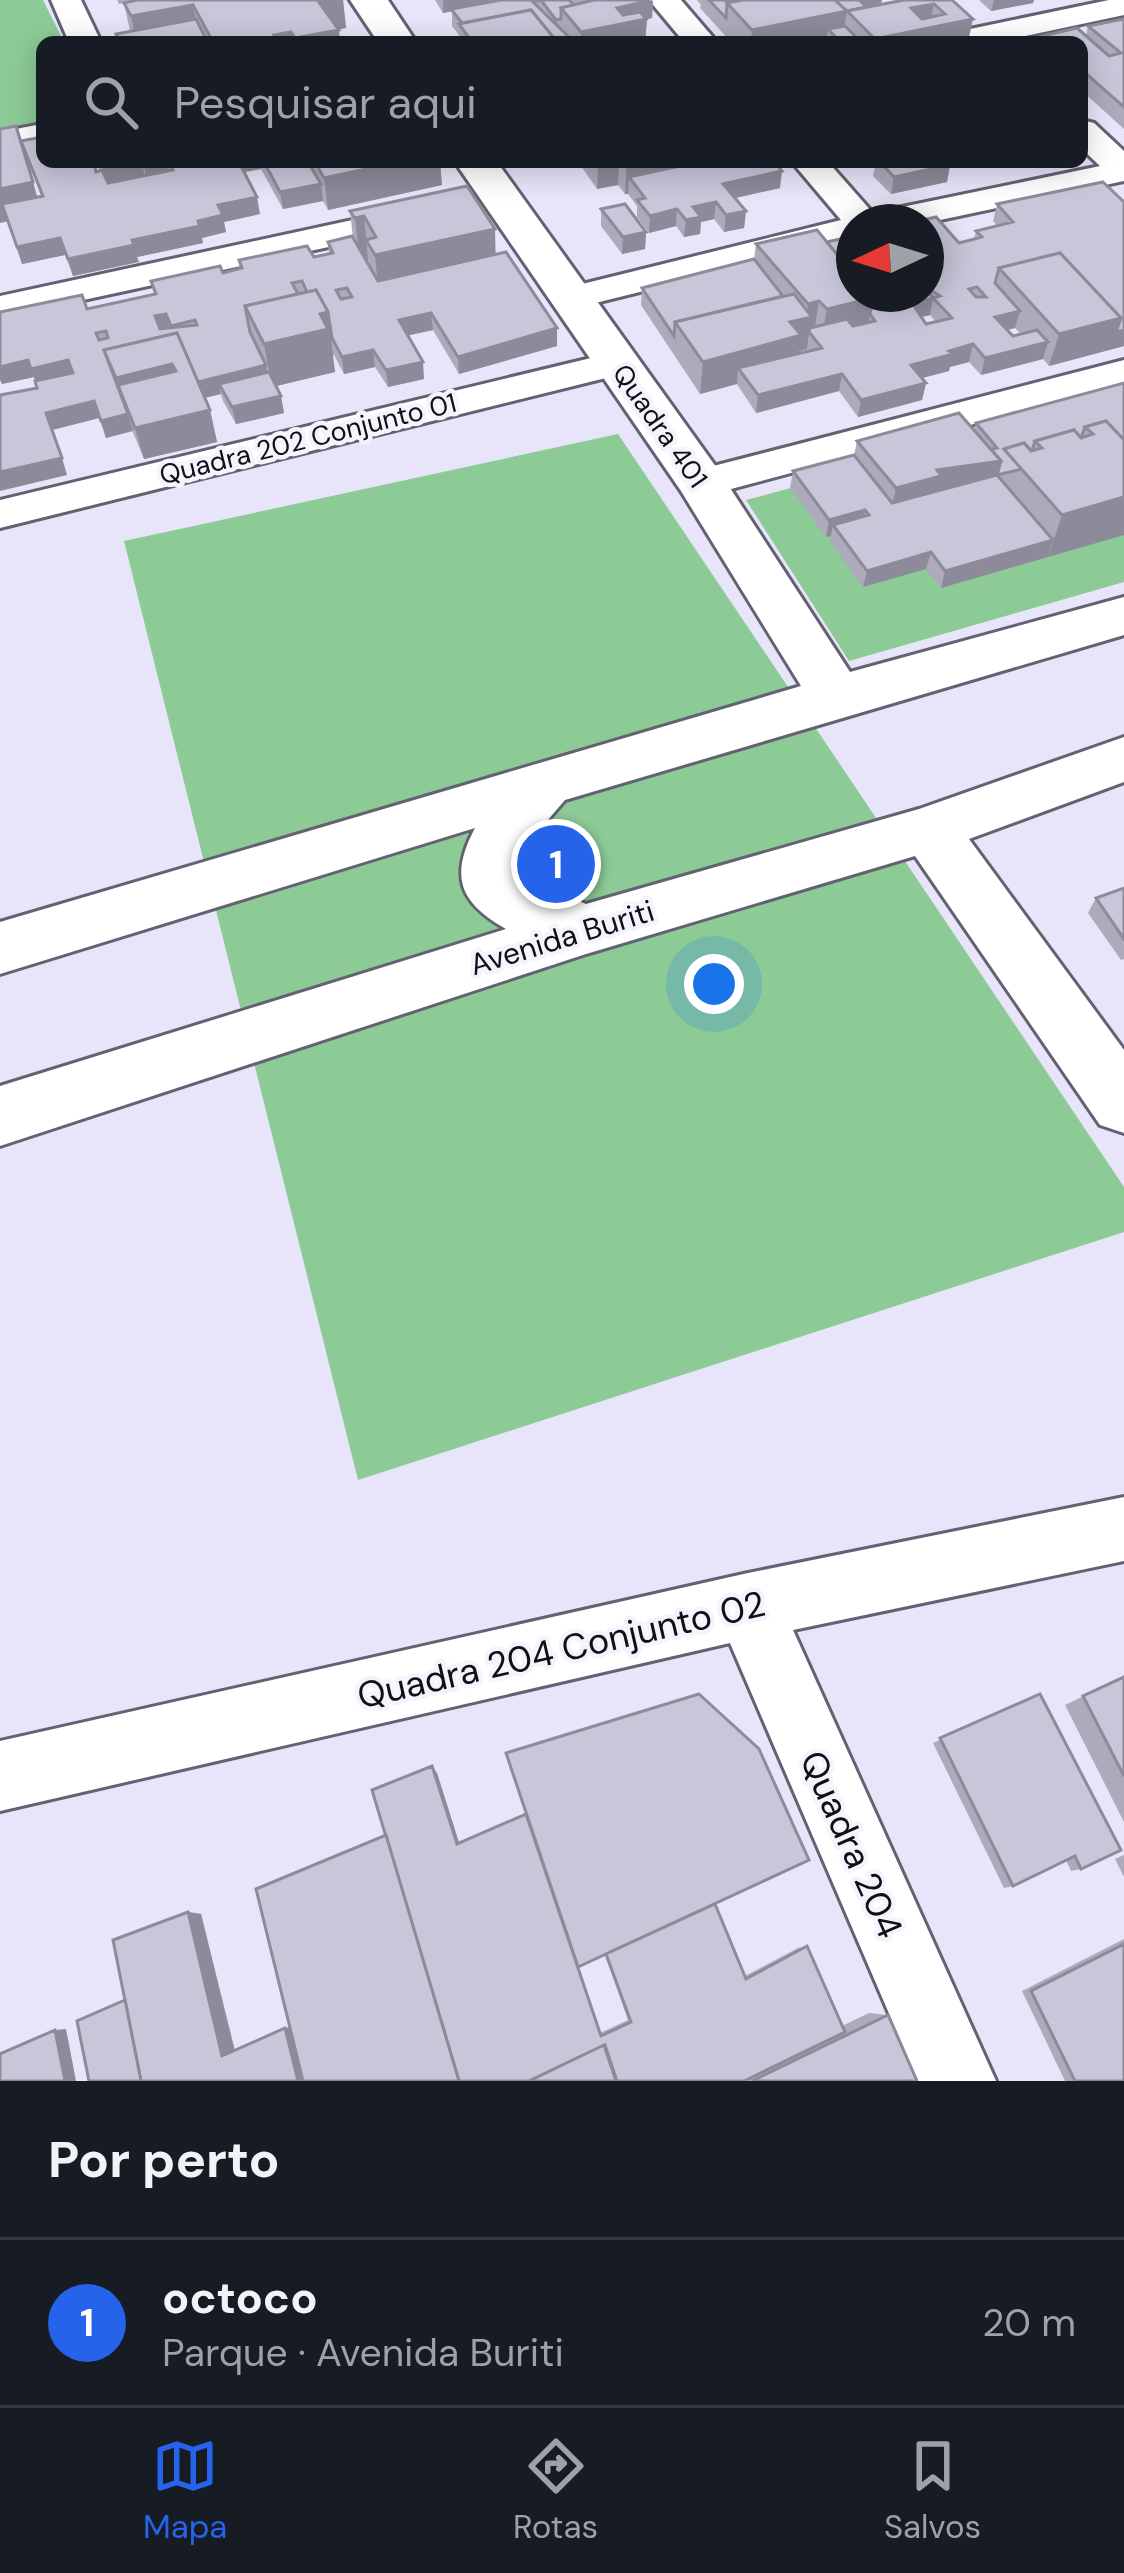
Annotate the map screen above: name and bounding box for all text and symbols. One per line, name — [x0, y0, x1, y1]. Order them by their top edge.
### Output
search box — [36, 36, 1088, 168]
icon: search — [78, 69, 144, 135]
text: Pesquisar aqui — [174, 73, 477, 132]
north arrow — [836, 204, 944, 312]
street label: Quadra 401 — [605, 357, 716, 494]
street label: Quadra 202 Conjunto 01 — [156, 385, 460, 492]
pin: 1 — [517, 819, 595, 909]
street label: Avenida Buriti — [465, 891, 659, 984]
your location — [684, 954, 744, 1014]
street label: Quadra 204 Conjunto 02 — [353, 1580, 770, 1719]
street label: Quadra 204 — [789, 1743, 914, 1945]
text: Por perto — [48, 2126, 280, 2193]
text: octoco — [162, 2268, 318, 2327]
text: 1 — [80, 2297, 94, 2348]
text: 20 m — [982, 2297, 1076, 2348]
text: Parque · Avenida Buriti — [162, 2327, 564, 2378]
tab: Mapa — [143, 2433, 227, 2548]
tab: Rotas — [513, 2433, 598, 2548]
tab: Salvos — [884, 2433, 981, 2548]

